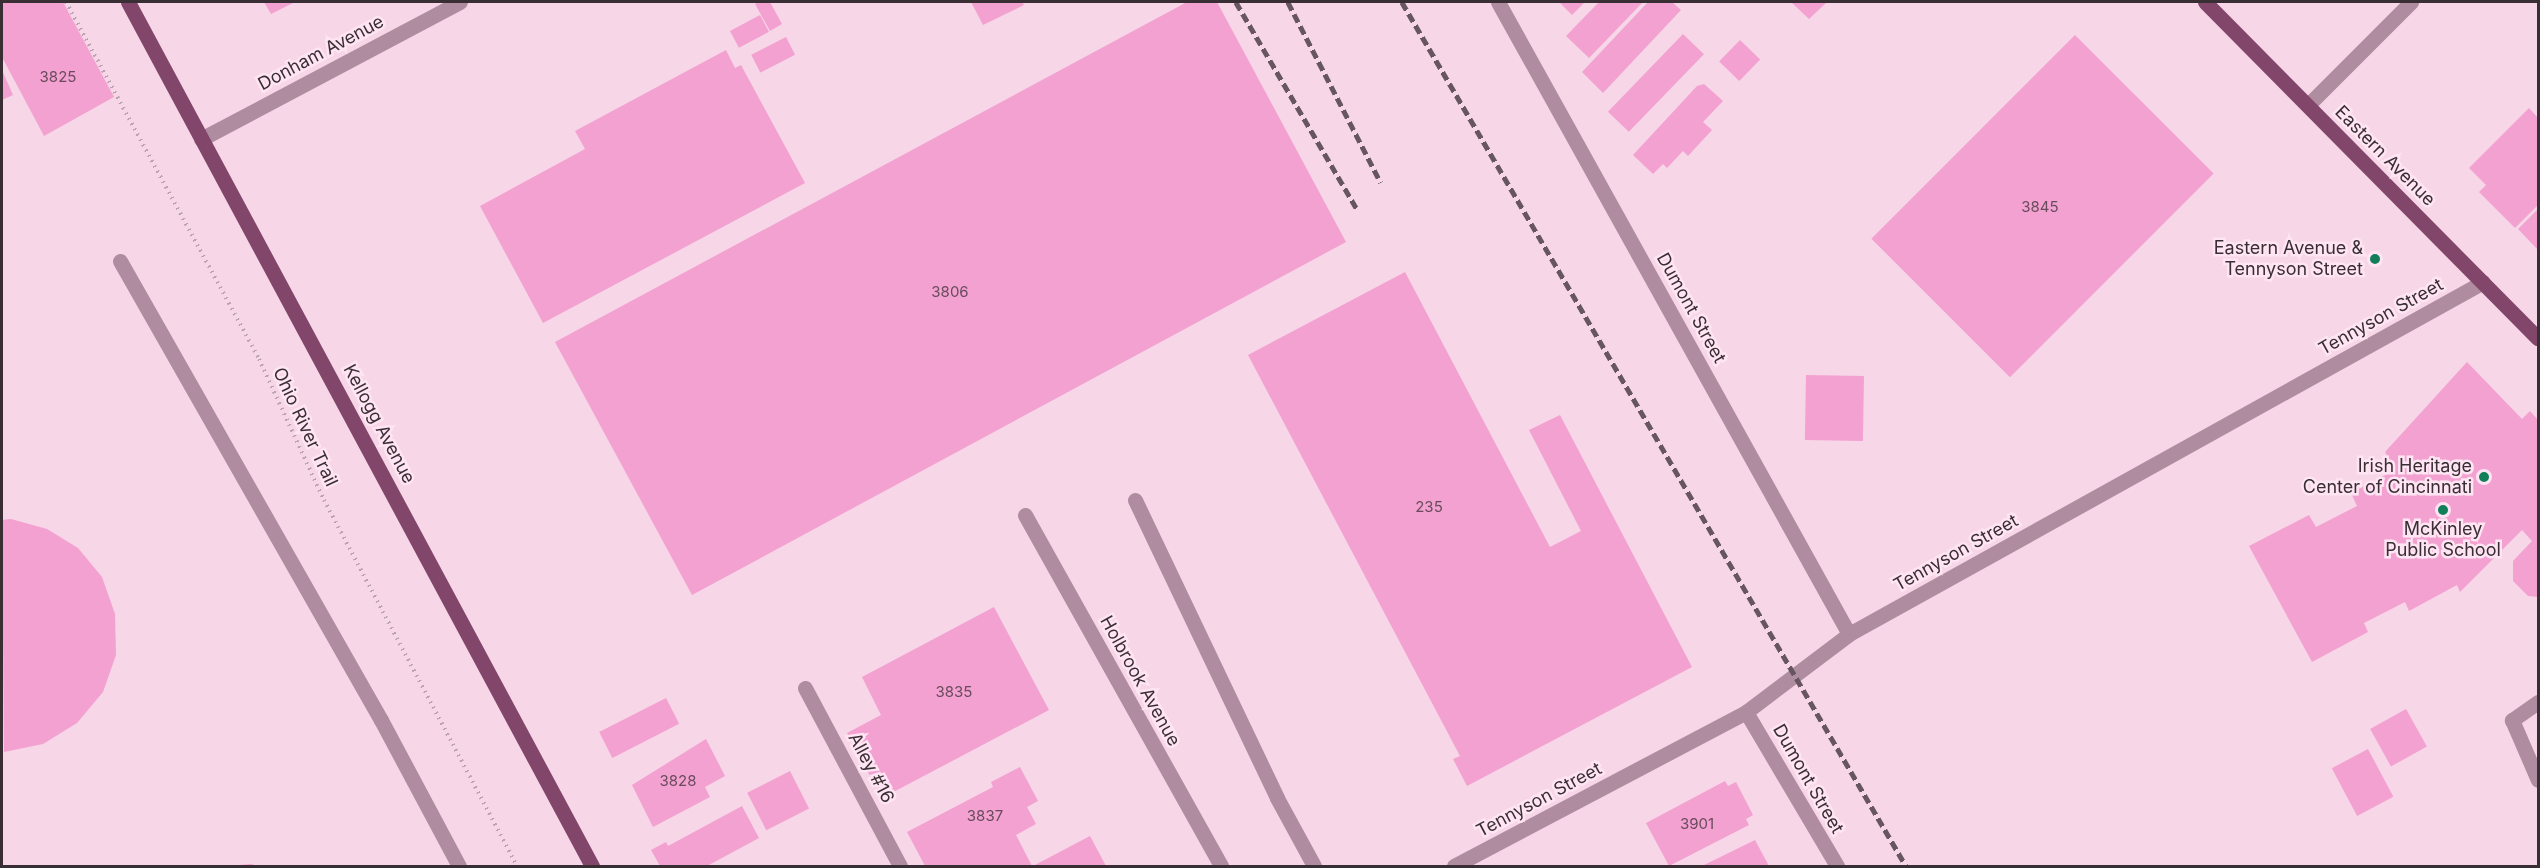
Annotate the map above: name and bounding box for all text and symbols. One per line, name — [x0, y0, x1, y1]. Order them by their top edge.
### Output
street label: Donham Avenue — [254, 11, 388, 95]
house number: 3825 — [40, 68, 76, 86]
street label: Eastern Avenue — [2330, 101, 2440, 211]
house number: 3845 — [2021, 198, 2059, 216]
place label: Eastern Avenue & Tennyson Street — [2214, 238, 2363, 280]
street label: Dumont Street — [1652, 249, 1730, 367]
marker: Eastern Avenue & Tennyson Street — [2368, 252, 2382, 266]
street label: Tennyson Street — [2315, 274, 2447, 360]
house number: 3806 — [931, 283, 969, 301]
street label: Kellogg Avenue — [339, 361, 419, 487]
street label: Ohio River Trail — [268, 364, 342, 490]
place label: Irish Heritage Center of Cincinnati — [2303, 456, 2472, 498]
marker: Irish Heritage Center of Cincinnati — [2477, 470, 2491, 484]
house number: 235 — [1415, 498, 1443, 516]
marker: McKinley Public School — [2436, 503, 2450, 517]
street label: Tennyson Street — [1890, 510, 2022, 596]
place label: McKinley Public School — [2385, 519, 2501, 562]
street label: Holbrook Avenue — [1095, 612, 1185, 750]
house number: 3835 — [936, 683, 972, 701]
street label: Dumont Street — [1768, 721, 1848, 837]
street label: Alley #16 — [844, 729, 898, 807]
street label: Tennyson Street — [1473, 758, 1605, 842]
house number: 3828 — [660, 772, 696, 790]
house number: 3837 — [967, 807, 1003, 825]
house number: 3901 — [1680, 815, 1714, 833]

